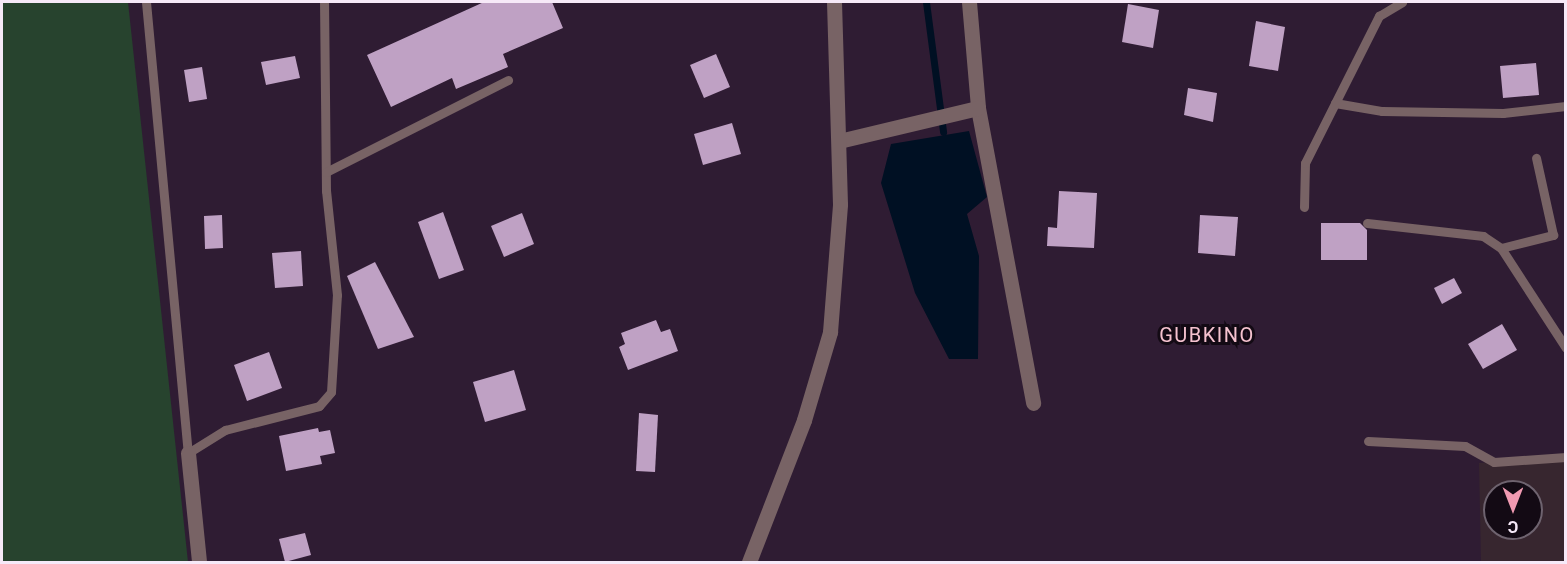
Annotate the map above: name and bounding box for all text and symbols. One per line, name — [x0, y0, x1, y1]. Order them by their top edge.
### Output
district label: GUBKINO — [1159, 323, 1255, 347]
north arrow — [1483, 480, 1543, 540]
text: С — [1508, 517, 1518, 536]

